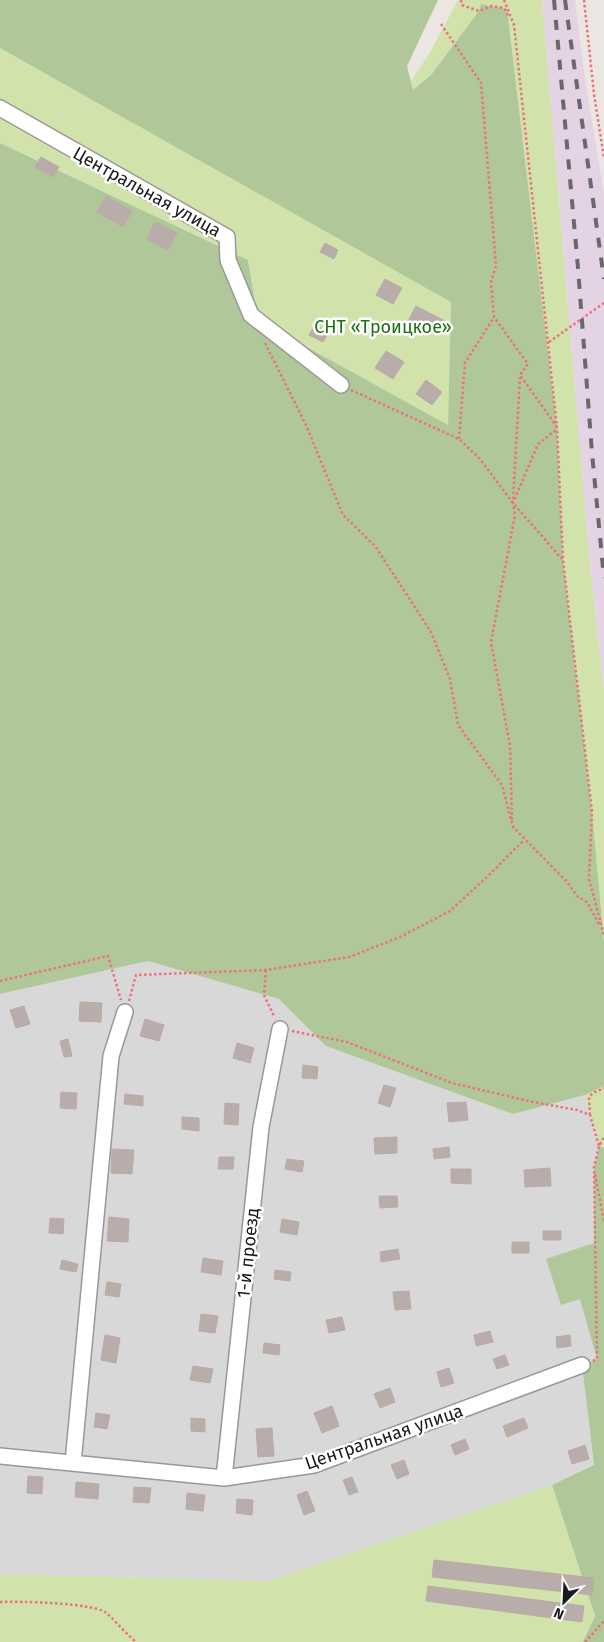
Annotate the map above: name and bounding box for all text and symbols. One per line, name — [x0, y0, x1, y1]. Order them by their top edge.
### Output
street label: Центральная улица — [69, 142, 225, 242]
park label: СНТ «Троицкое» — [314, 316, 452, 338]
street label: 1-й проезд — [232, 1207, 264, 1299]
street label: Центральная улица — [302, 1400, 466, 1474]
north arrow — [539, 1577, 589, 1627]
text: N — [551, 1604, 567, 1623]

